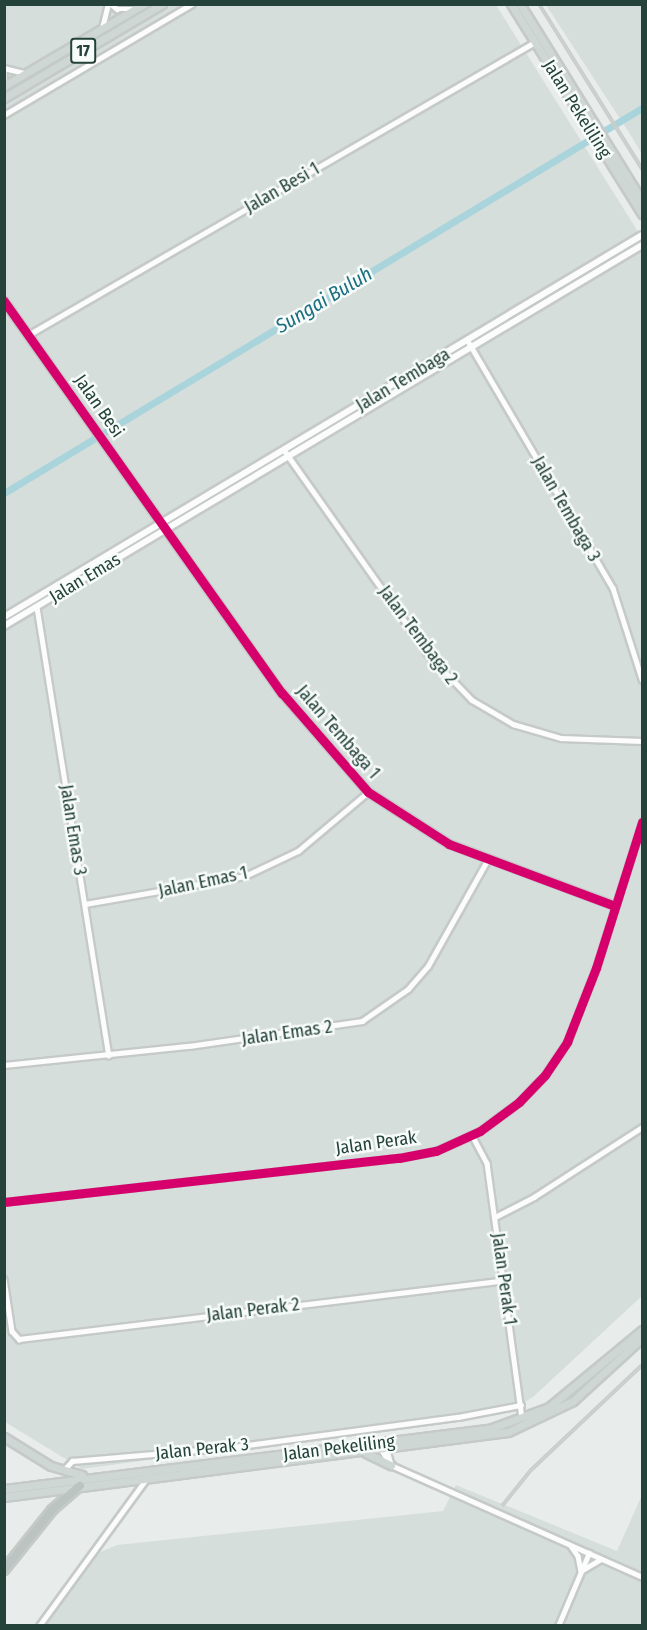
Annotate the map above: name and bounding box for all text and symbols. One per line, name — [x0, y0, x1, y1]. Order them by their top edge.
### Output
road number: 17 — [70, 38, 97, 64]
street label: Jalan Pekeliling — [538, 56, 616, 162]
street label: Jalan Besi 1 — [241, 158, 323, 218]
water label: Sungai Buluh — [271, 262, 377, 338]
street label: Jalan Tembaga — [352, 343, 454, 417]
street label: Jalan Besi — [70, 370, 128, 442]
street label: Jalan Tembaga 3 — [527, 452, 605, 566]
street label: Jalan Emas — [45, 548, 125, 608]
street label: Jalan Tembaga 2 — [374, 581, 462, 689]
street label: Jalan Tembaga 1 — [291, 681, 385, 783]
street label: Jalan Emas 3 — [55, 783, 91, 877]
street label: Jalan Emas 1 — [157, 862, 249, 902]
street label: Jalan Emas 2 — [240, 1016, 334, 1050]
street label: Jalan Perak — [334, 1127, 418, 1159]
street label: Jalan Perak 1 — [487, 1232, 521, 1326]
street label: Jalan Perak 2 — [205, 1294, 301, 1326]
street label: Jalan Pekeliling — [282, 1430, 396, 1466]
street label: Jalan Perak 3 — [154, 1433, 250, 1465]

